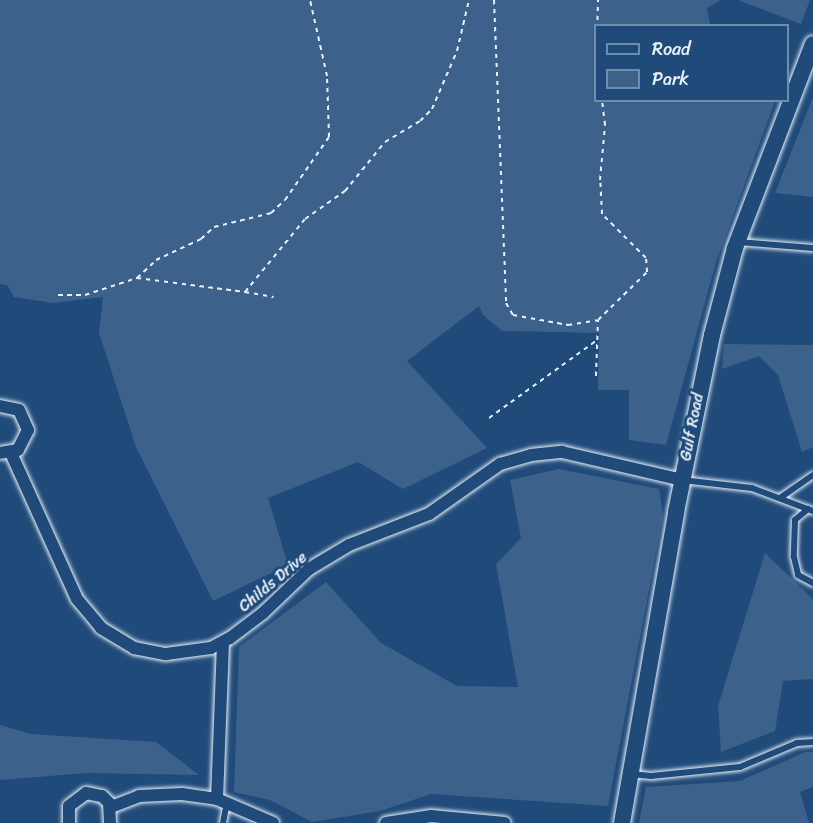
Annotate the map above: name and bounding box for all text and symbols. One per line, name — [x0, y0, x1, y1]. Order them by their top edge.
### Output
legend — [594, 24, 789, 102]
text: Road — [652, 33, 691, 65]
text: Park — [652, 63, 689, 95]
street label: Gulf Road — [676, 392, 708, 462]
street label: Childs Drive — [235, 548, 311, 616]

